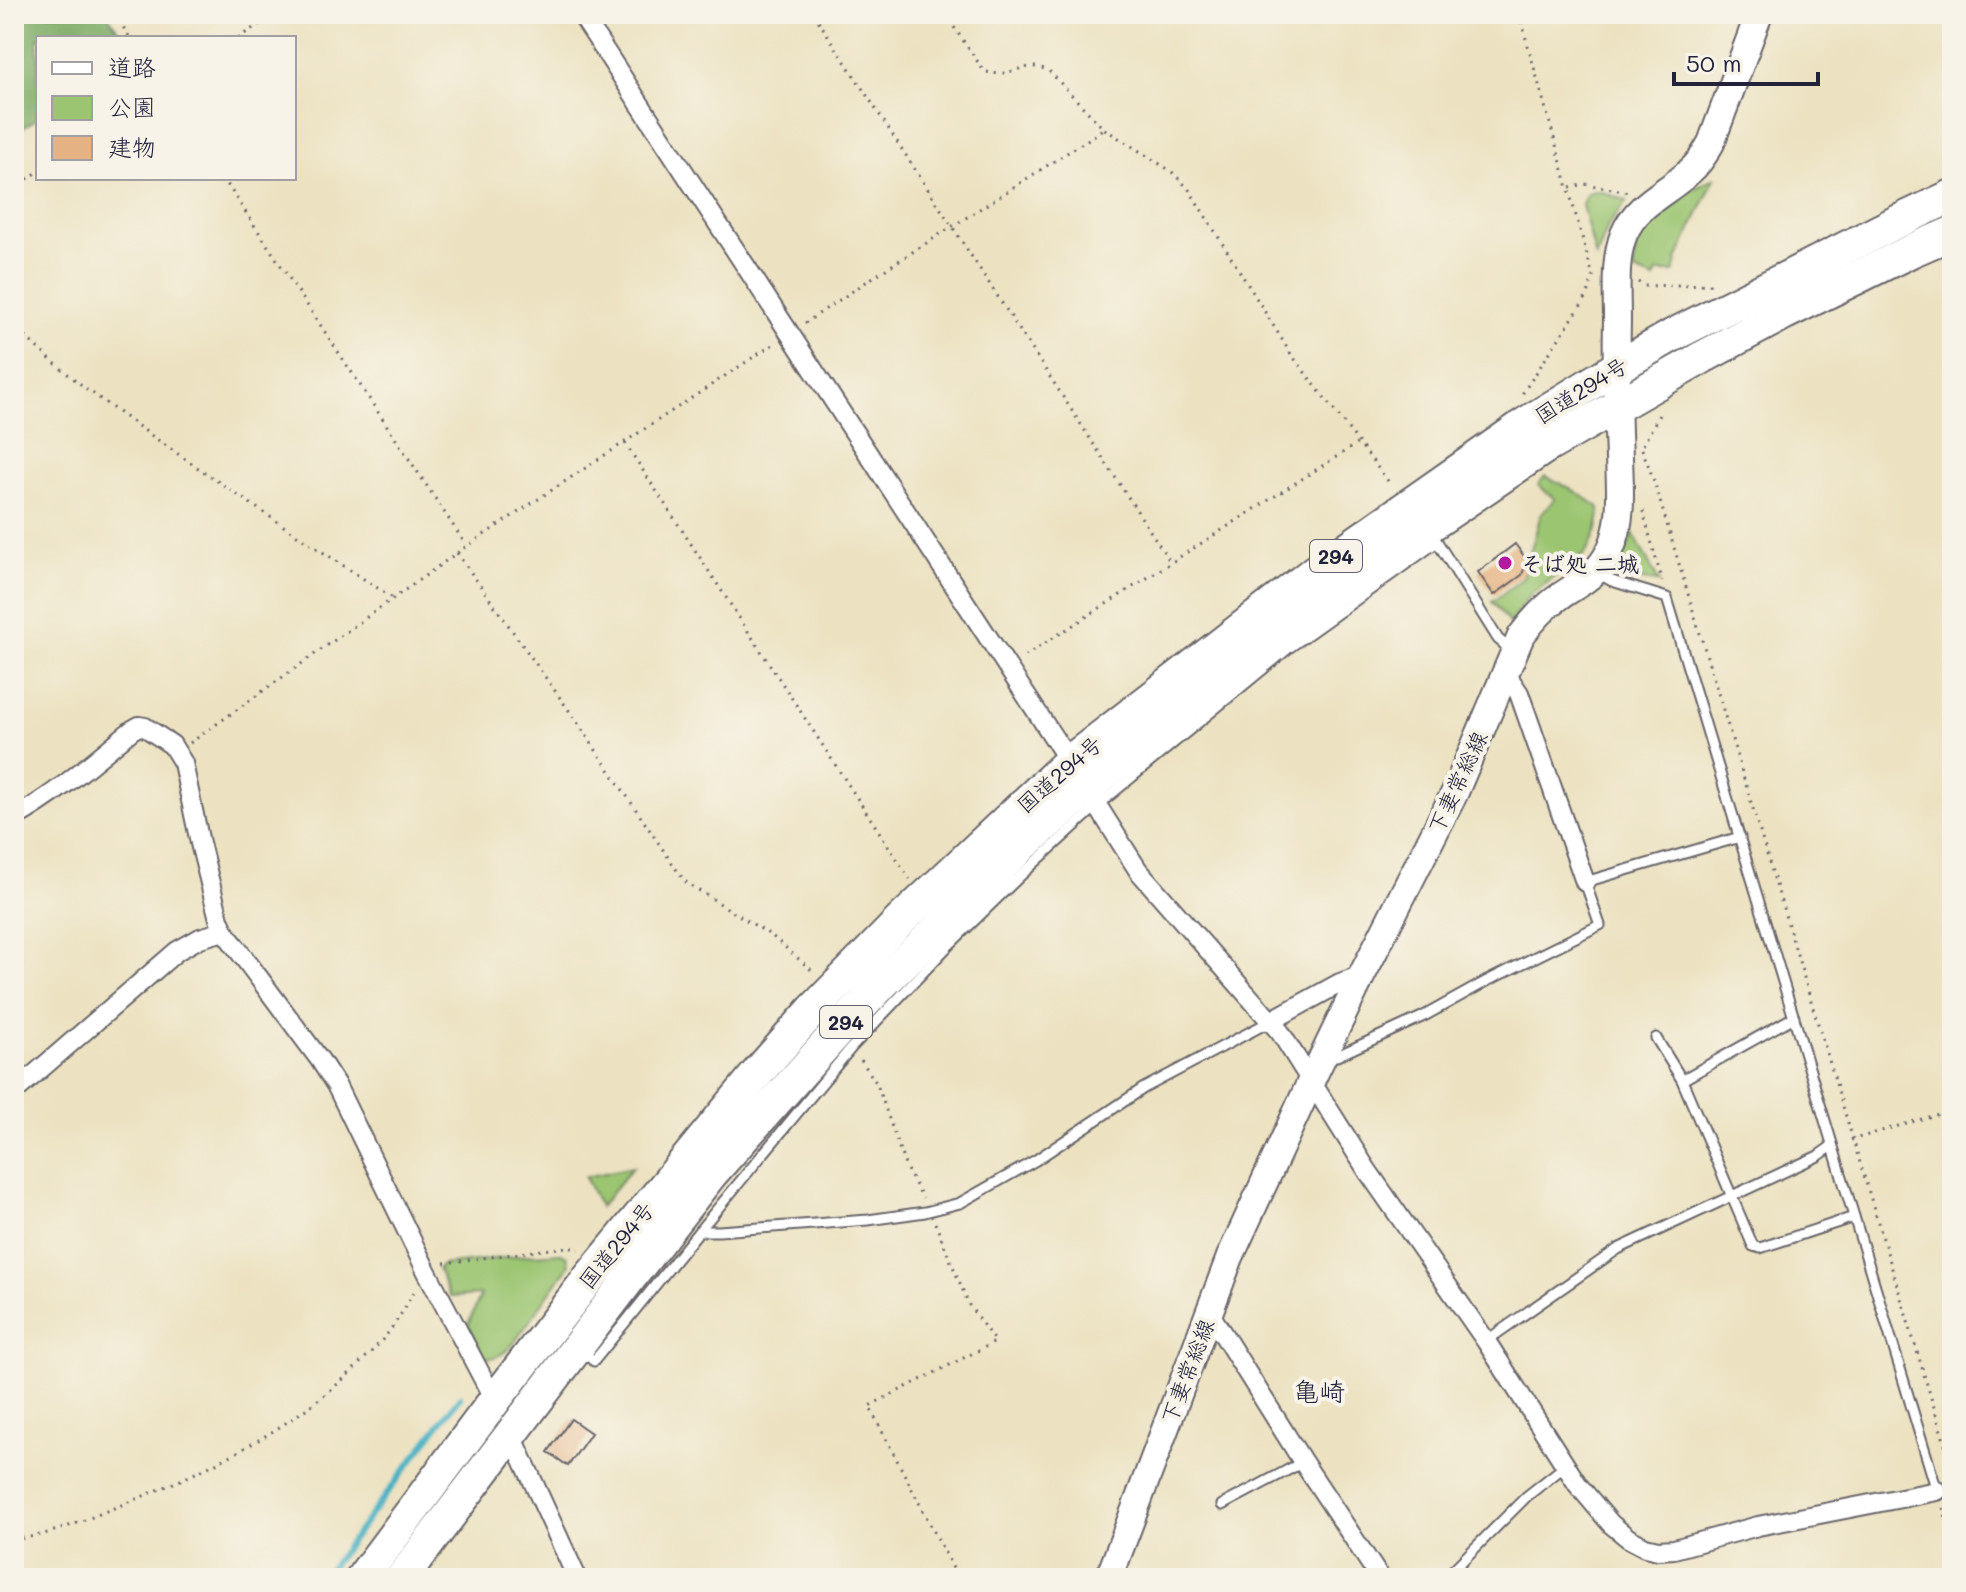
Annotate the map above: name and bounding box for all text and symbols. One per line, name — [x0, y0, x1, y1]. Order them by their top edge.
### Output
legend — [36, 36, 296, 180]
scale bar — [1674, 36, 1818, 86]
text: 50 m — [1686, 47, 1742, 78]
text: 道路 — [108, 51, 156, 82]
text: 公園 — [108, 91, 156, 122]
text: 建物 — [108, 131, 156, 162]
street label: 国道294号 — [1529, 350, 1633, 430]
road number: 294 — [1310, 540, 1362, 572]
place label: そば処 二城 — [1521, 549, 1639, 578]
marker: そば処 二城 — [1496, 554, 1514, 572]
street label: 下妻常総線 — [1421, 726, 1493, 838]
street label: 国道294号 — [1010, 729, 1108, 819]
road number: 294 — [820, 1006, 872, 1038]
street label: 国道294号 — [572, 1195, 660, 1295]
street label: 下妻常総線 — [1154, 1314, 1220, 1428]
district label: 亀崎 — [1293, 1374, 1345, 1408]

